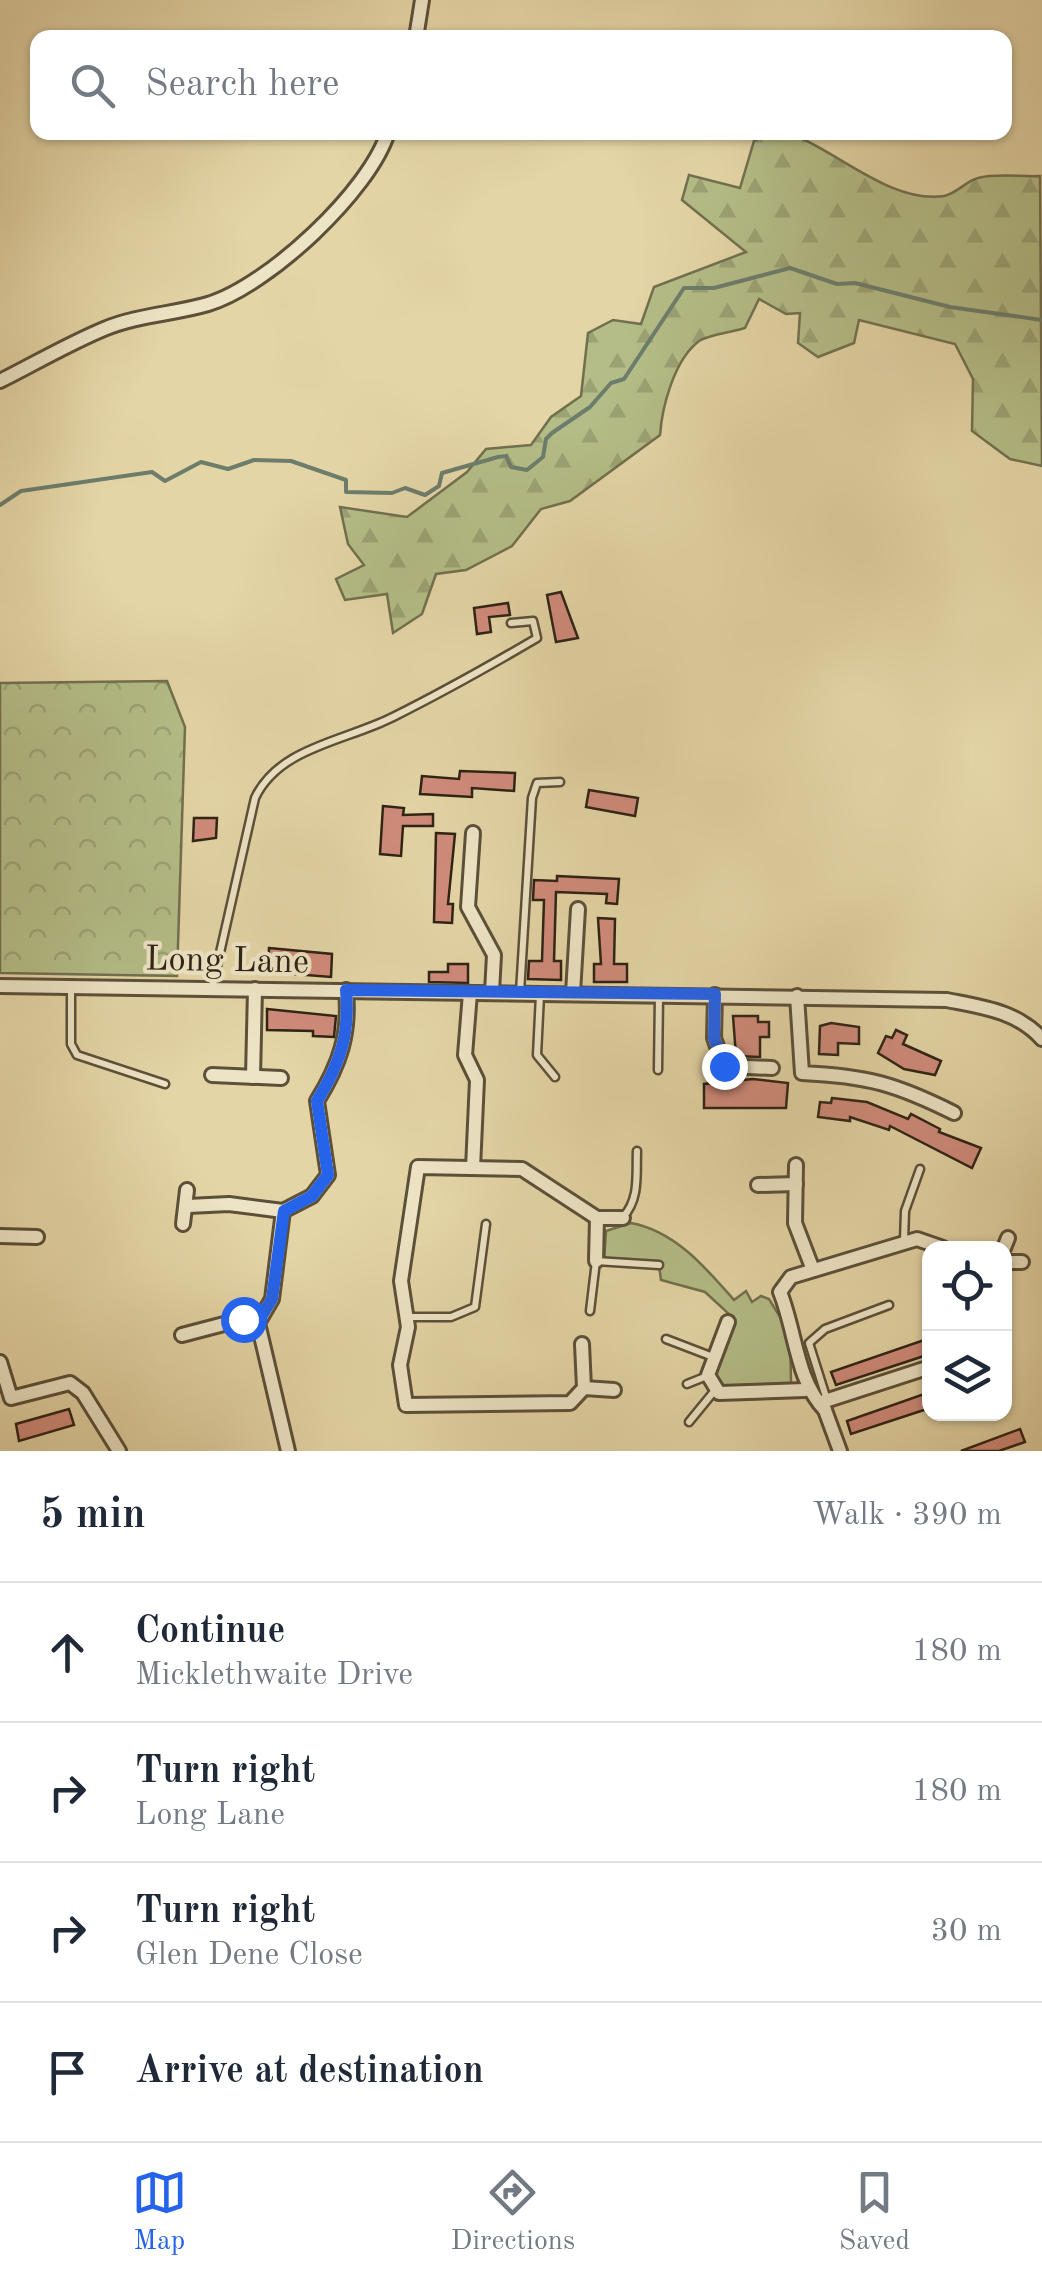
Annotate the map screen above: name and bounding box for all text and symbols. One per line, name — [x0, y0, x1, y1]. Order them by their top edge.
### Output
search box — [30, 30, 1012, 140]
icon: search — [65, 58, 120, 113]
text: Search here — [145, 66, 340, 104]
street label: Long Lane — [145, 943, 309, 980]
route end — [702, 1044, 748, 1090]
map controls — [922, 1241, 1012, 1421]
button: locate — [922, 1241, 1012, 1331]
route start — [221, 1297, 267, 1343]
button: layers — [922, 1331, 1012, 1421]
text: 5 min — [40, 1495, 146, 1537]
text: Walk · 390 m — [812, 1500, 1002, 1532]
text: Continue — [135, 1613, 285, 1651]
icon: ahead — [40, 1625, 95, 1680]
text: 180 m — [912, 1636, 1002, 1668]
text: Micklethwaite Drive — [135, 1660, 413, 1692]
text: Turn right — [135, 1753, 315, 1791]
icon: right — [40, 1765, 95, 1820]
text: 180 m — [912, 1776, 1002, 1808]
text: Long Lane — [135, 1800, 285, 1832]
text: Turn right — [135, 1893, 315, 1931]
icon: right — [40, 1905, 95, 1960]
text: 30 m — [931, 1916, 1002, 1948]
text: Glen Dene Close — [135, 1940, 363, 1972]
icon: arrive — [40, 2045, 95, 2100]
text: Arrive at destination — [135, 2053, 484, 2091]
tab: Map — [132, 2165, 187, 2260]
tab: Directions — [451, 2165, 575, 2260]
tab: Saved — [839, 2165, 910, 2260]

